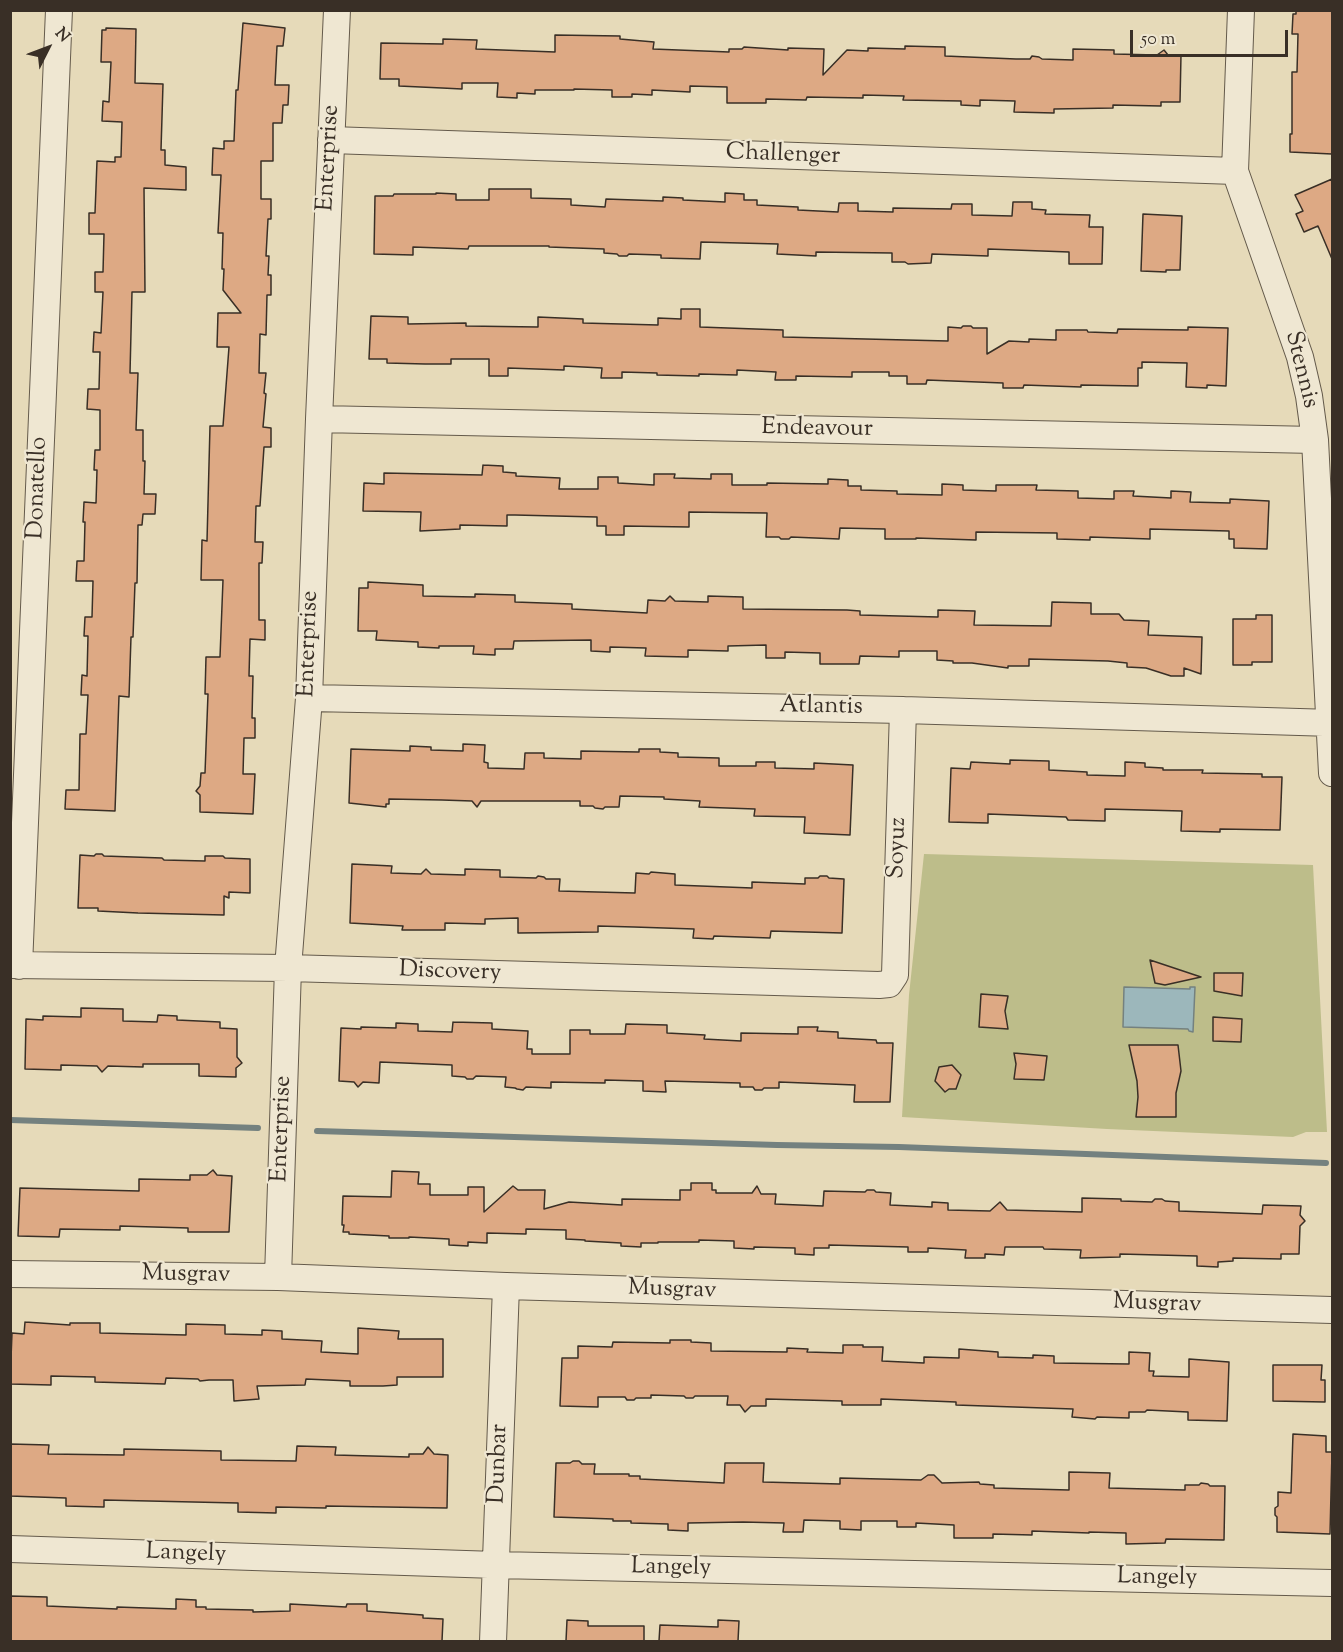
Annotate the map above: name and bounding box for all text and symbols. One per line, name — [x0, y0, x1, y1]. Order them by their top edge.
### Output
north arrow — [18, 18, 78, 78]
scale bar — [1133, 18, 1290, 56]
text: N — [49, 23, 75, 48]
text: 50 m — [1141, 27, 1175, 53]
street label: Enterprise — [313, 104, 347, 212]
street label: Challenger — [725, 140, 841, 172]
street label: Stennis — [1277, 329, 1323, 411]
street label: Endeavour — [761, 415, 873, 445]
street label: Donatello — [23, 436, 55, 540]
street label: Enterprise — [294, 590, 326, 698]
street label: Atlantis — [779, 693, 863, 723]
street label: Soyuz — [884, 817, 914, 879]
street label: Discovery — [398, 957, 502, 989]
street label: Enterprise — [267, 1075, 299, 1183]
street label: Musgrav — [141, 1261, 231, 1291]
street label: Musgrav — [627, 1275, 717, 1307]
street label: Musgrav — [1112, 1289, 1202, 1321]
street label: Dunbar — [484, 1424, 516, 1504]
street label: Langely — [145, 1539, 227, 1571]
street label: Langely — [630, 1554, 712, 1584]
street label: Langely — [1116, 1564, 1198, 1594]

